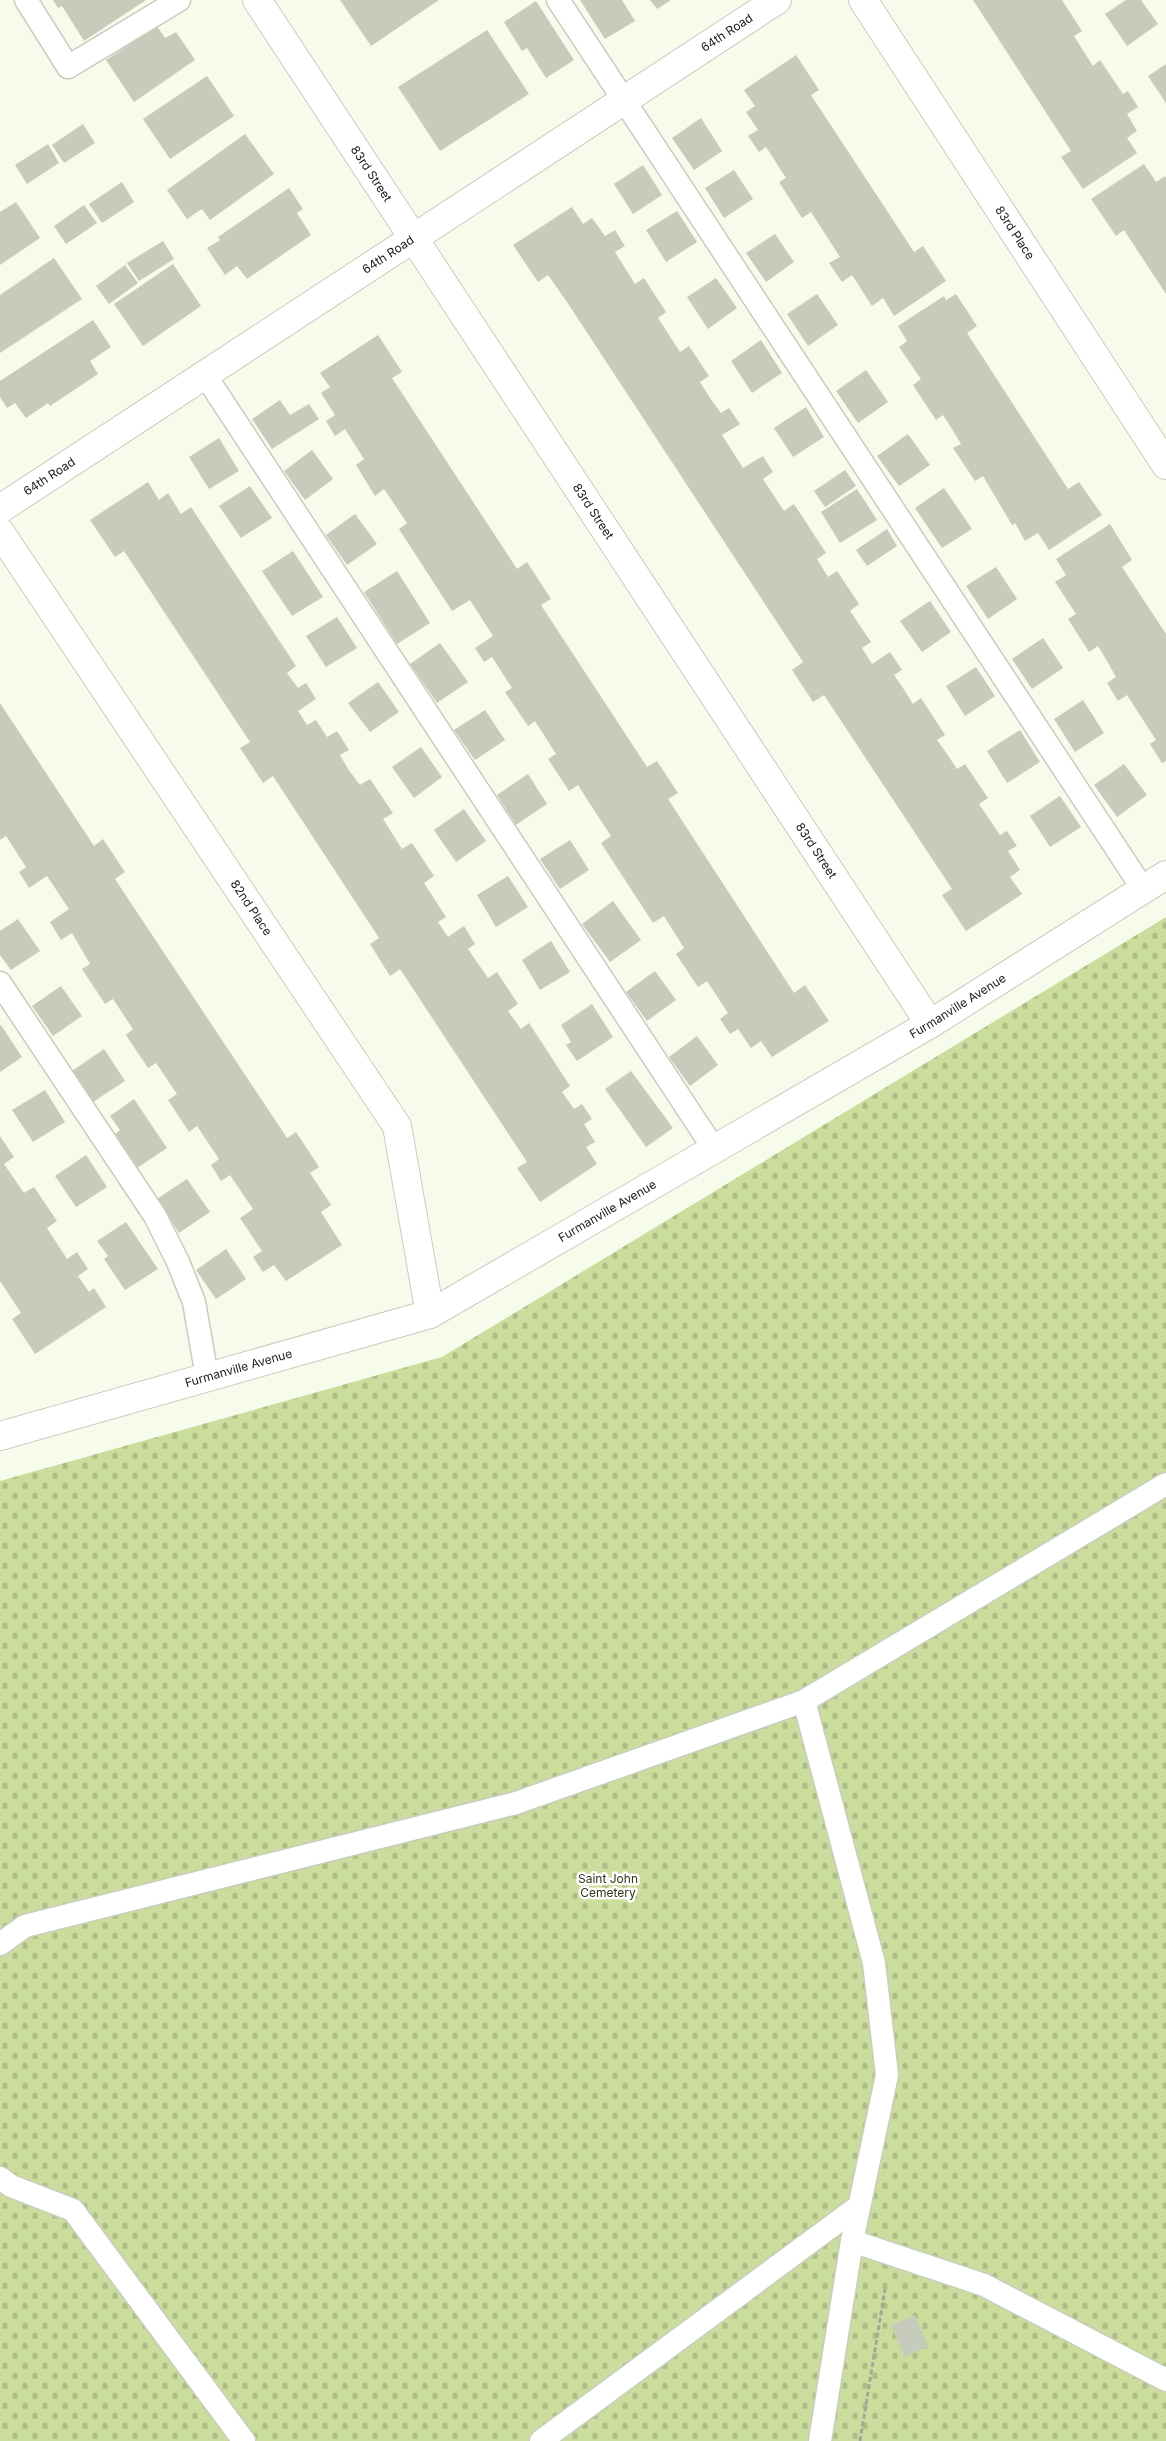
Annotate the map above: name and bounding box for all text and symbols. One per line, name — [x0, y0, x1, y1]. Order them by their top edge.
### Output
street label: 64th Road — [698, 10, 755, 55]
street label: 83rd Street — [348, 143, 395, 204]
street label: 83rd Place — [992, 203, 1038, 262]
street label: 64th Road — [359, 232, 416, 277]
street label: 64th Road — [20, 454, 78, 499]
street label: 83rd Street — [570, 480, 617, 542]
street label: 83rd Street — [793, 820, 840, 881]
street label: 82nd Place — [228, 877, 276, 938]
street label: Furmanville Avenue — [907, 970, 1008, 1041]
street label: Furmanville Avenue — [555, 1176, 659, 1245]
street label: Furmanville Avenue — [183, 1346, 294, 1390]
park label: Saint John Cemetery — [578, 1871, 638, 1900]

